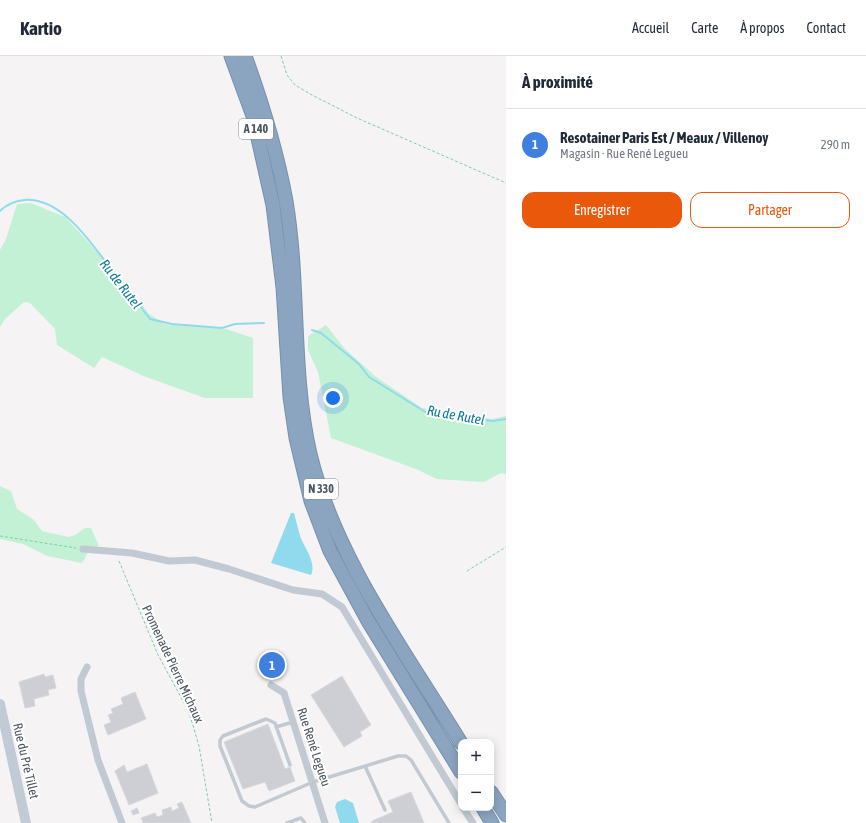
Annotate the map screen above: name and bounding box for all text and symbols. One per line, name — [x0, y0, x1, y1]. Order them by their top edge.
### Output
text: Kartio — [20, 17, 62, 39]
text: Accueil — [632, 20, 669, 36]
text: Carte — [691, 20, 718, 36]
text: À propos — [740, 20, 785, 36]
text: Contact — [807, 20, 846, 36]
text: À proximité — [522, 72, 593, 92]
road number: A 140 — [239, 119, 273, 139]
text: Resotainer Paris Est / Meaux / Villenoy — [560, 129, 769, 146]
text: 1 — [532, 137, 538, 152]
text: 290 m — [821, 137, 850, 152]
text: Magasin · Rue René Legueu — [560, 146, 688, 161]
button: Enregistrer — [522, 192, 682, 228]
button: Partager — [690, 192, 850, 228]
water label: Ru de Rutel — [97, 256, 145, 312]
your location — [323, 388, 343, 408]
water label: Ru de Rutel — [426, 402, 486, 428]
road number: N 330 — [304, 479, 338, 499]
street label: Promenade Pierre Michaux — [139, 603, 207, 726]
pin: 1 — [259, 650, 285, 680]
street label: Rue René Legueu — [294, 706, 334, 788]
street label: Rue du Pré Tillet — [10, 722, 42, 801]
map controls — [458, 739, 494, 811]
button: + — [458, 739, 494, 775]
button: − — [458, 775, 494, 811]

